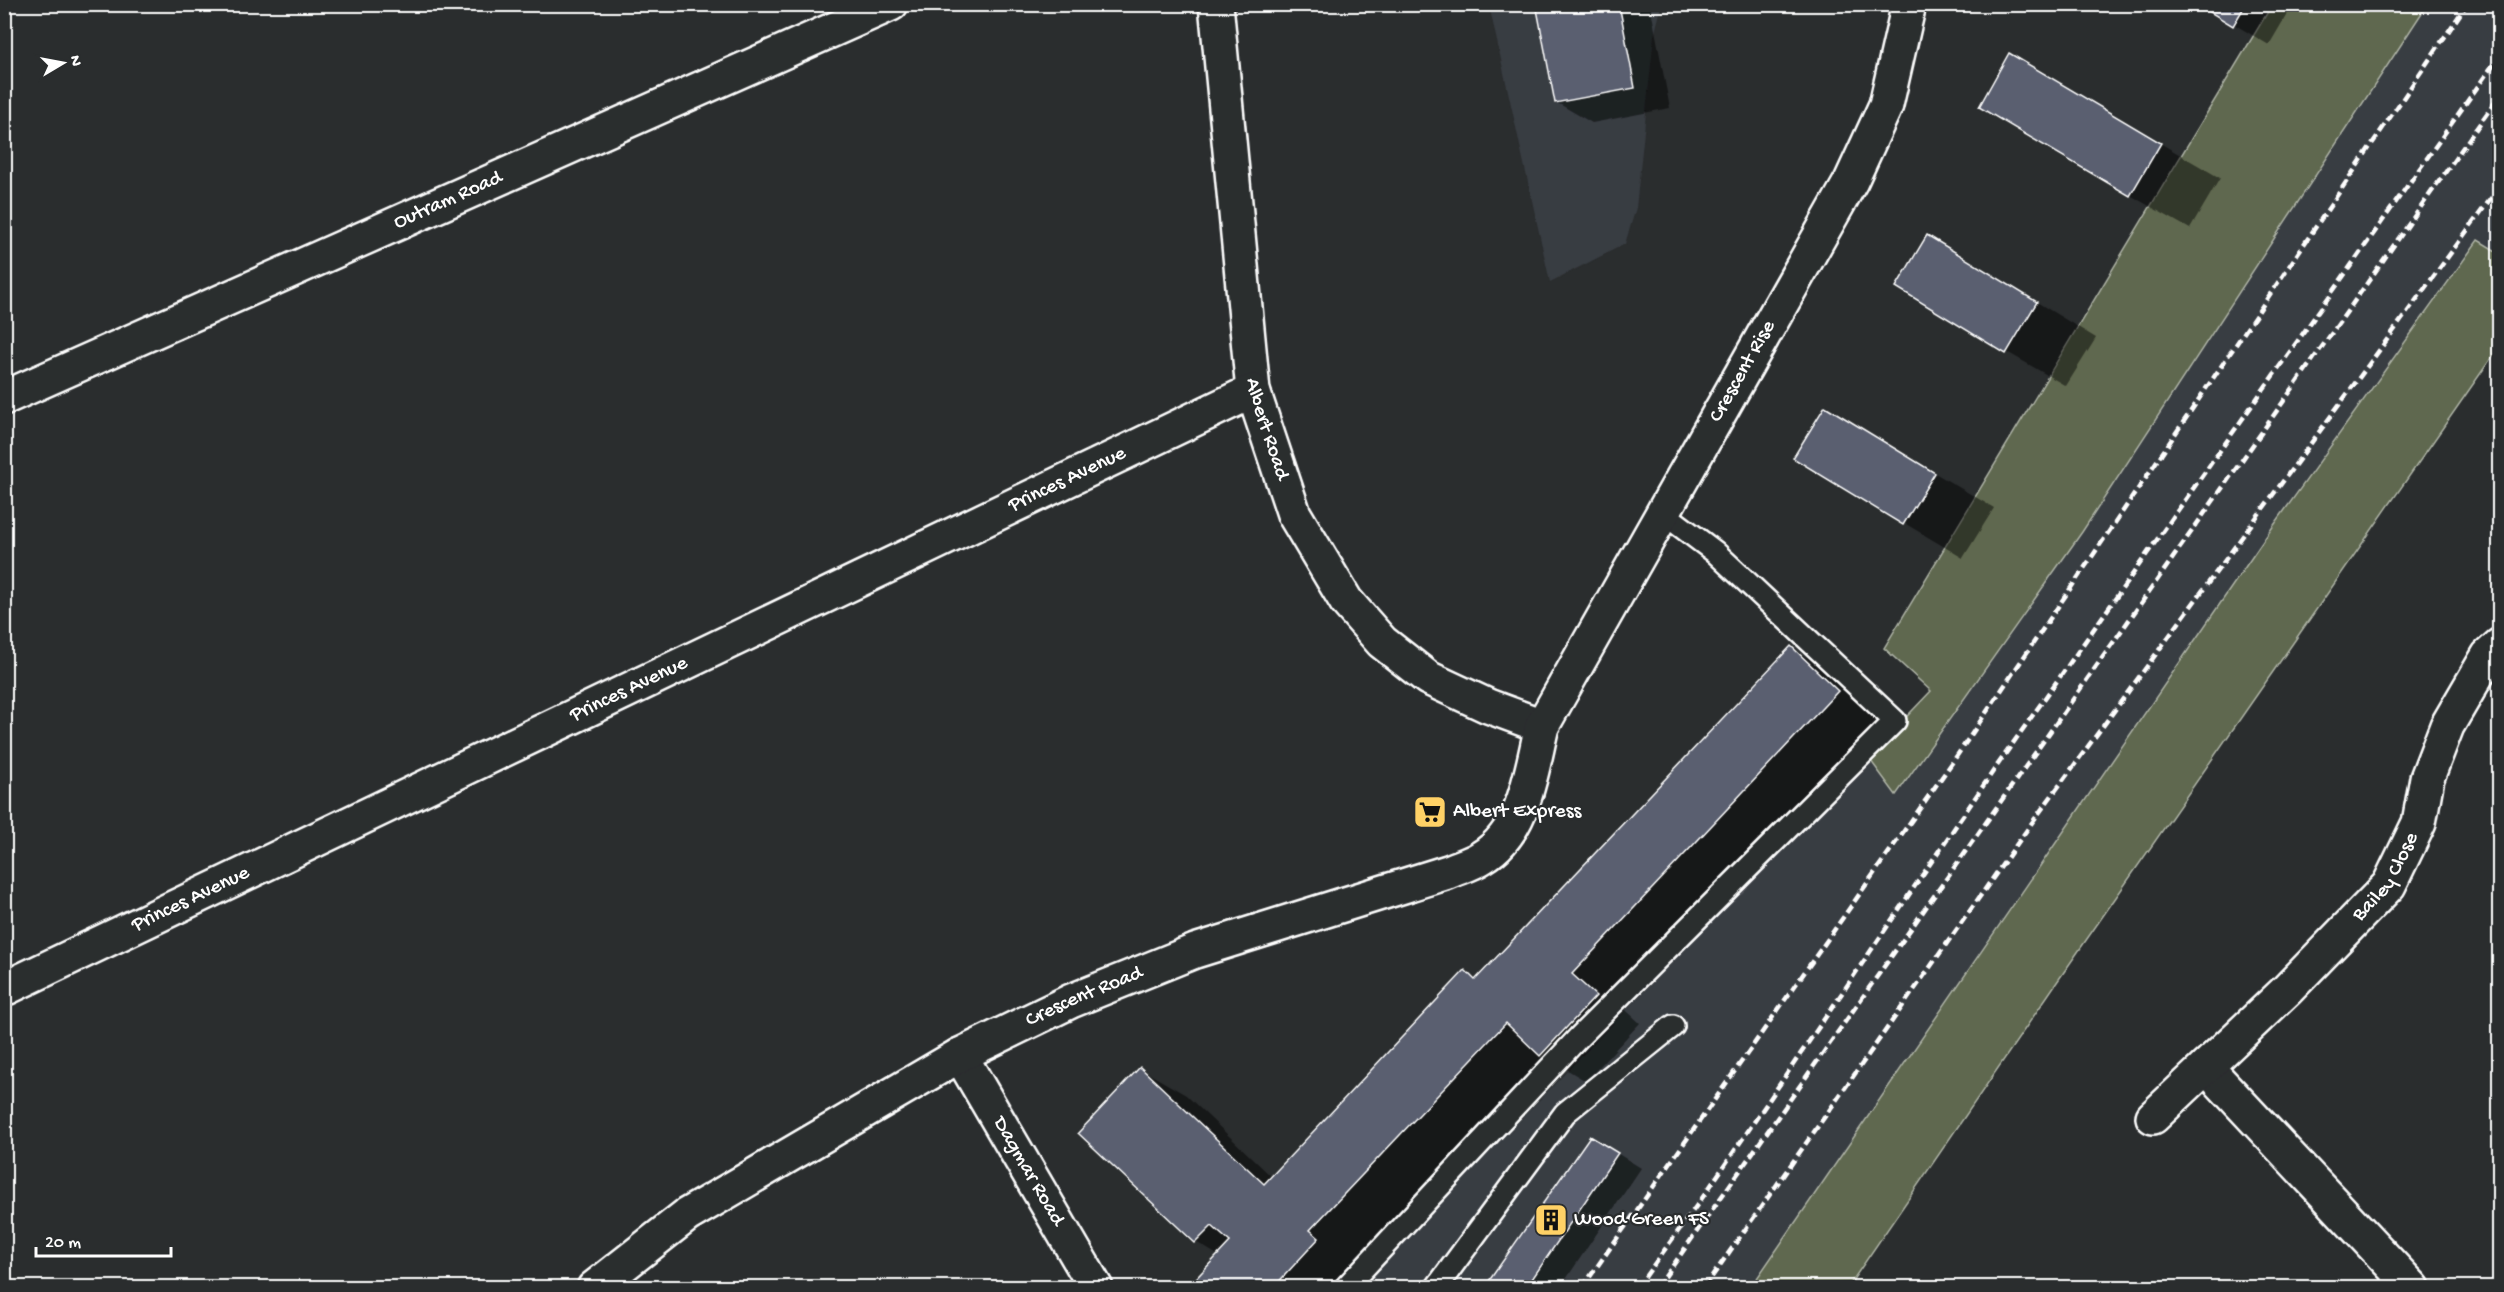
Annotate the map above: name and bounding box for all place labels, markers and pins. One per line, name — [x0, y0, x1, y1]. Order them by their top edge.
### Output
supermarket icon: Albert Express — [1412, 794, 1448, 830]
place label: Albert Express — [1453, 800, 1582, 825]
building icon: Wood Green FS — [1533, 1202, 1569, 1238]
place label: Wood Green FS — [1574, 1208, 1709, 1233]

